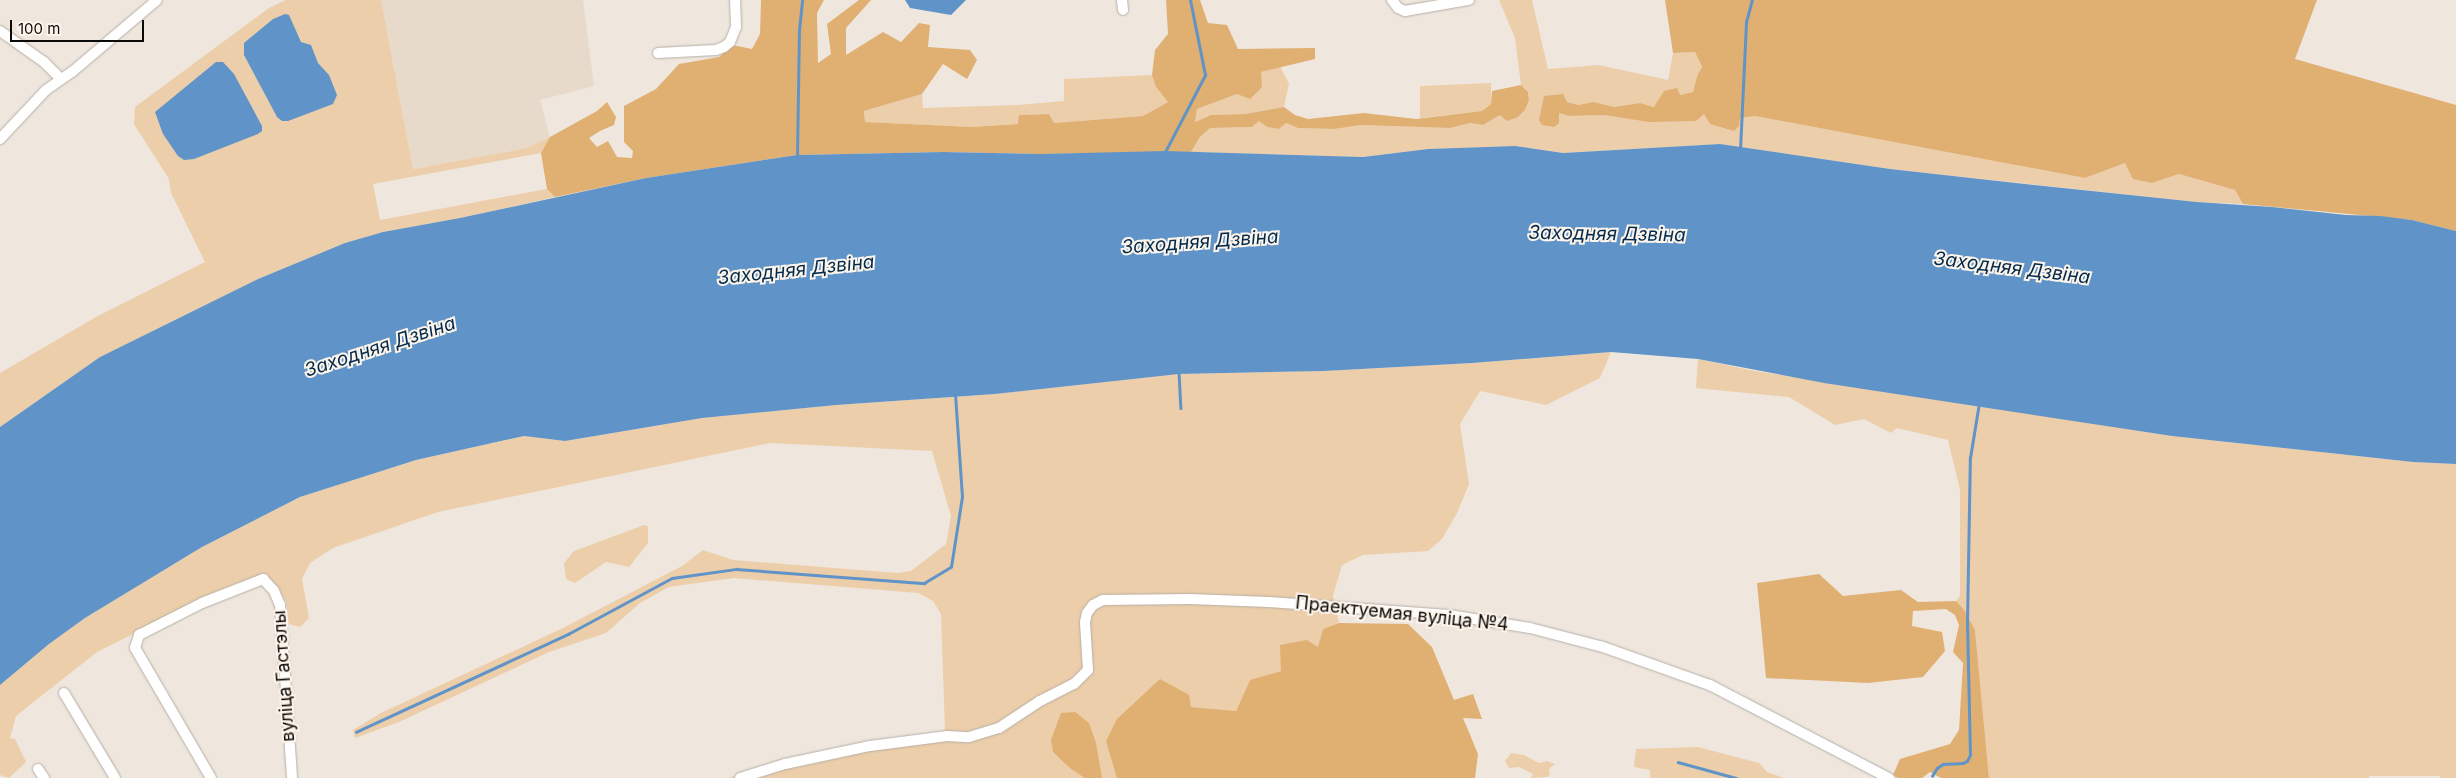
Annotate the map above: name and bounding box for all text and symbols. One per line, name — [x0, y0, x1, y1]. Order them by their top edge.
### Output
scale bar — [12, 10, 146, 42]
text: 100 m — [18, 19, 60, 38]
water label: Заходняя Дзвіна — [1528, 221, 1686, 247]
water label: Заходняя Дзвіна — [1121, 225, 1279, 259]
water label: Заходняя Дзвіна — [1932, 247, 2092, 289]
water label: Заходняя Дзвіна — [717, 250, 875, 290]
water label: Заходняя Дзвіна — [302, 312, 458, 382]
street label: Праектуемая вуліца №4 — [1294, 592, 1510, 636]
street label: вуліца Гастэлы — [269, 610, 299, 742]

